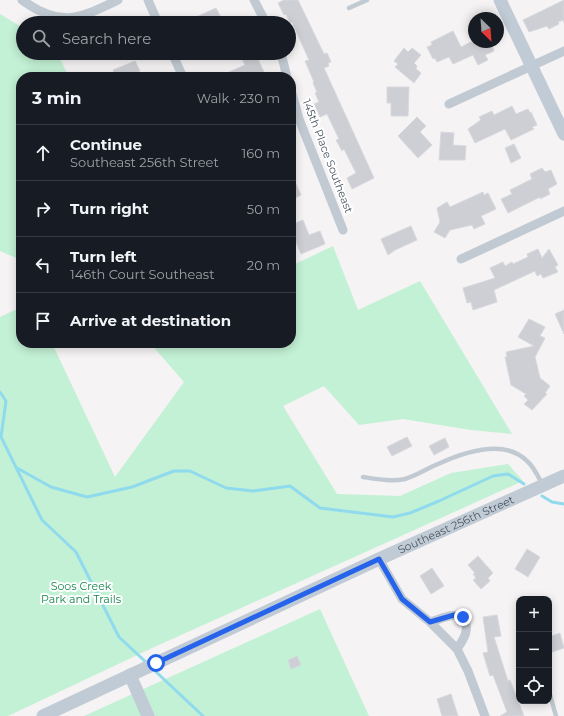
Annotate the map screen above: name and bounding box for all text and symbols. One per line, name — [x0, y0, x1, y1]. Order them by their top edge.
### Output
north arrow — [468, 12, 504, 48]
search box — [16, 16, 296, 60]
icon: search — [30, 27, 52, 49]
text: Search here — [62, 29, 151, 48]
text: 3 min — [32, 88, 82, 108]
text: Walk · 230 m — [197, 90, 280, 106]
street label: 145th Place Southeast — [300, 97, 356, 215]
text: Continue — [70, 135, 142, 154]
icon: ahead — [32, 142, 54, 164]
text: 160 m — [242, 145, 280, 161]
text: Southeast 256th Street — [70, 154, 219, 170]
icon: right — [32, 198, 54, 220]
text: Turn right — [70, 199, 149, 218]
text: 50 m — [247, 201, 280, 217]
text: Turn left — [70, 247, 137, 266]
icon: left — [32, 254, 54, 276]
text: 20 m — [247, 257, 280, 273]
text: 146th Court Southeast — [70, 266, 214, 282]
icon: arrive — [32, 310, 54, 332]
text: Arrive at destination — [70, 311, 231, 330]
street label: Southeast 256th Street — [395, 492, 517, 557]
park label: Soos Creek Park and Trails — [41, 579, 122, 606]
map controls — [516, 596, 552, 704]
button: + — [516, 596, 552, 632]
route end — [454, 608, 472, 626]
button: − — [516, 632, 552, 668]
route start — [147, 654, 165, 672]
button: locate — [516, 668, 552, 704]

